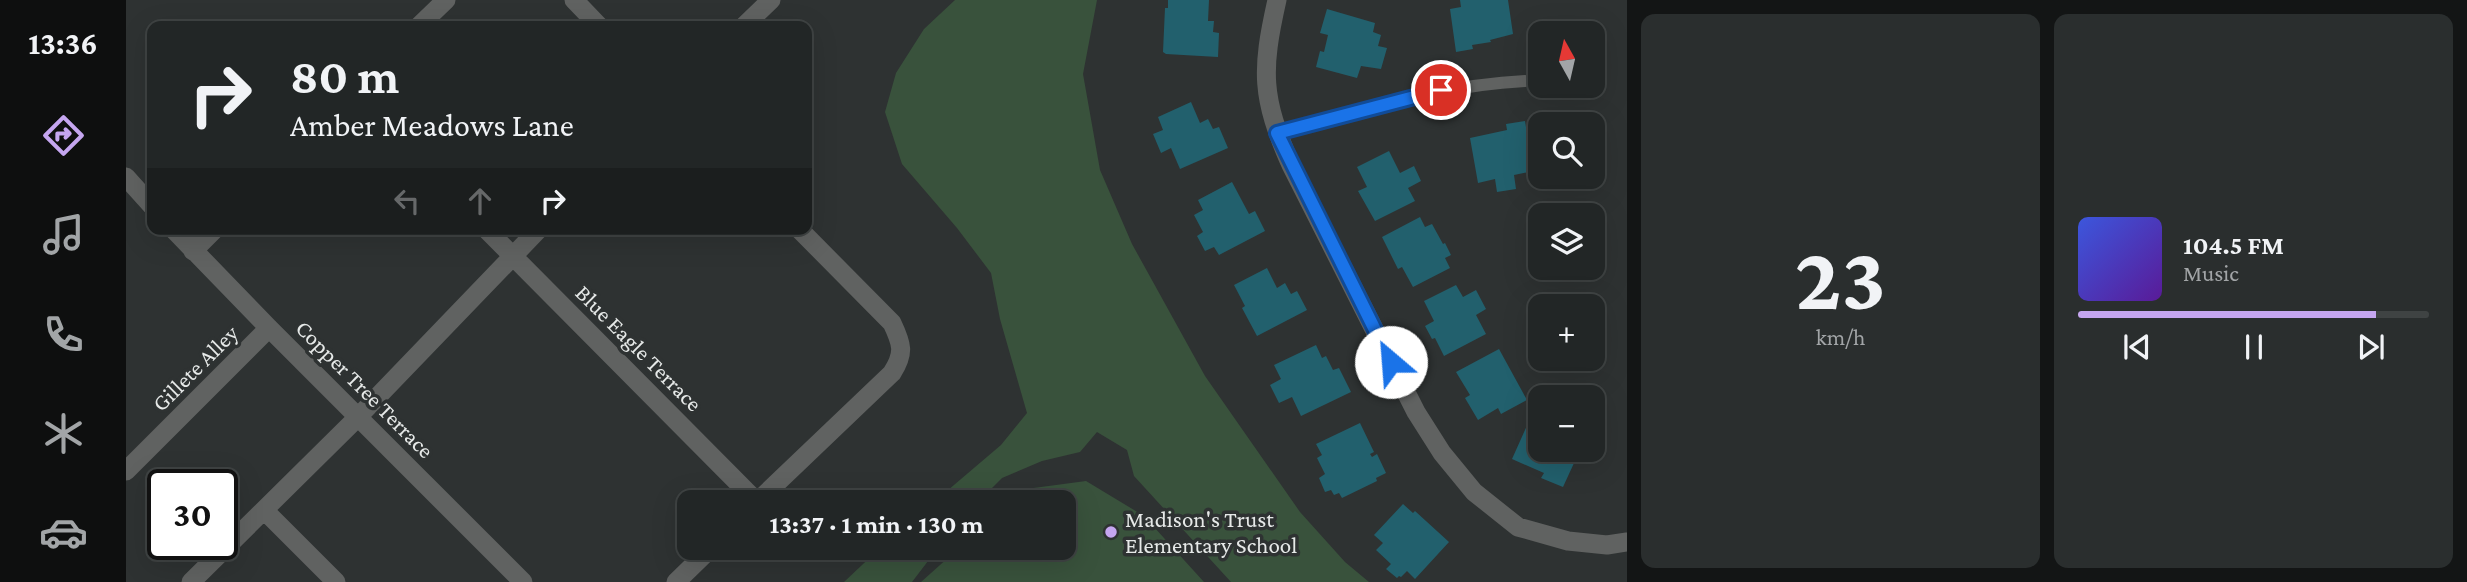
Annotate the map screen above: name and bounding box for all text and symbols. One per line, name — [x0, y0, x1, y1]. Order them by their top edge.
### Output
north arrow — [1528, 21, 1605, 98]
map controls — [1528, 21, 1605, 462]
text: 13:36 — [28, 25, 98, 61]
icon: right — [175, 49, 266, 140]
text: 80 m — [290, 49, 399, 104]
pin — [1411, 60, 1471, 120]
icon: arrive — [1422, 71, 1460, 109]
text: Amber Meadows Lane — [290, 107, 574, 143]
icon: directions — [39, 111, 88, 160]
button: search — [1528, 112, 1605, 189]
icon: left — [388, 182, 426, 220]
icon: ahead — [461, 182, 499, 220]
icon: right — [534, 182, 572, 220]
button: layers — [1528, 203, 1605, 280]
icon: music — [39, 210, 88, 259]
text: 23 — [1795, 227, 1886, 329]
text: 104.5 FM — [2183, 231, 2284, 260]
text: Music — [2183, 260, 2239, 286]
street label: Blue Eagle Terrace — [570, 279, 708, 417]
button: + — [1528, 294, 1605, 371]
icon: phone — [39, 310, 88, 359]
street label: Copper Tree Terrace — [291, 315, 439, 463]
street label: Gillete Alley — [147, 319, 244, 416]
text: km/h — [1816, 324, 1865, 350]
position arrow — [1354, 325, 1428, 399]
icon: previous — [2118, 328, 2156, 366]
icon: pause — [2235, 328, 2273, 366]
icon: next — [2352, 328, 2390, 366]
button: − — [1528, 385, 1605, 462]
icon: climate — [39, 409, 88, 458]
speed limit sign: 30 — [147, 469, 238, 560]
place label: Madison's Trust Elementary School — [1125, 506, 1297, 558]
icon: car — [39, 508, 88, 557]
text: 13:37 · 1 min · 130 m — [769, 510, 984, 539]
marker: Madison's Trust Elementary School — [1103, 524, 1119, 540]

